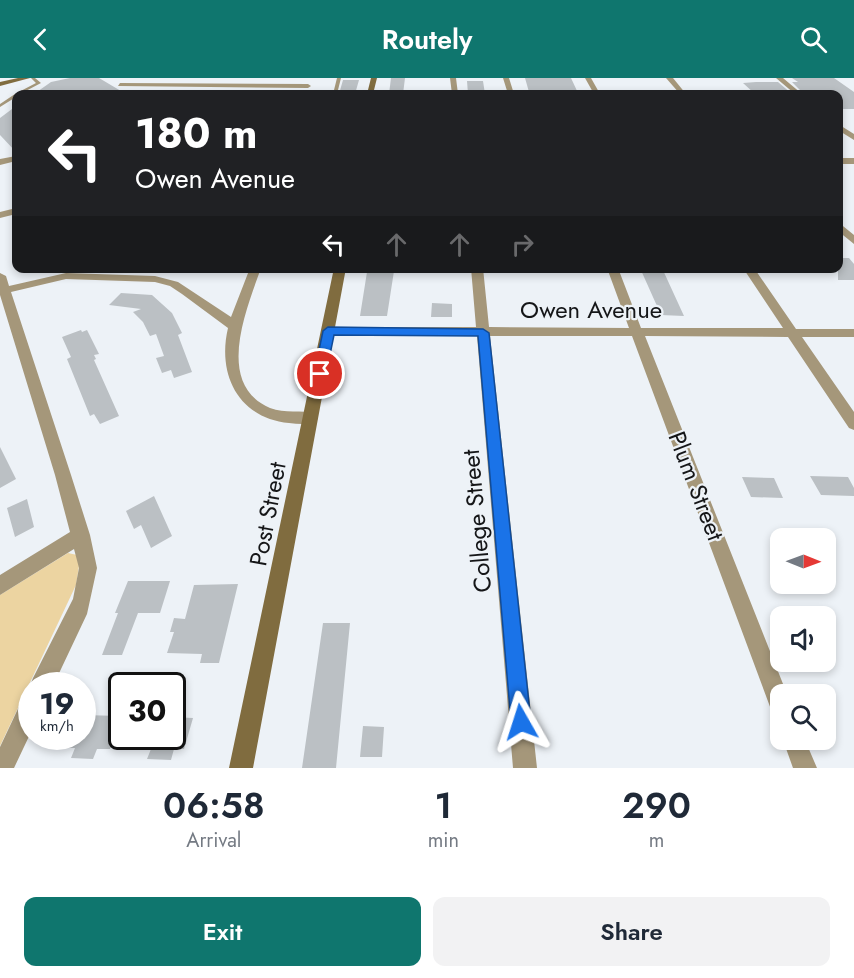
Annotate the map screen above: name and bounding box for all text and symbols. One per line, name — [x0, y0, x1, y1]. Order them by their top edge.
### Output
text: Routely — [382, 20, 472, 59]
icon: back — [24, 23, 57, 56]
icon: search — [797, 23, 830, 56]
text: 180 m — [135, 103, 258, 164]
icon: left — [36, 114, 114, 192]
text: Owen Avenue — [135, 159, 295, 198]
icon: left — [317, 228, 350, 261]
icon: ahead — [380, 228, 413, 261]
icon: ahead — [443, 228, 476, 261]
icon: right — [506, 228, 539, 261]
street label: Owen Avenue — [520, 292, 662, 327]
pin — [294, 348, 345, 399]
icon: arrive — [303, 357, 336, 390]
street label: Plum Street — [660, 426, 733, 546]
street label: College Street — [453, 448, 500, 594]
street label: Post Street — [240, 459, 295, 569]
north arrow — [770, 528, 836, 594]
map controls — [770, 528, 836, 750]
button: sound — [770, 606, 836, 672]
speed limit sign: 30 — [108, 672, 186, 750]
text: 19 — [39, 682, 75, 725]
button: search — [770, 684, 836, 750]
position arrow — [489, 690, 553, 754]
text: km/h — [40, 715, 74, 737]
text: 06:58 — [163, 779, 265, 831]
text: 1 — [435, 779, 452, 831]
text: 290 — [622, 779, 691, 831]
text: Arrival — [186, 826, 241, 855]
text: min — [428, 826, 459, 855]
text: m — [649, 826, 664, 855]
button: Exit — [24, 897, 421, 966]
button: Share — [433, 897, 830, 966]

